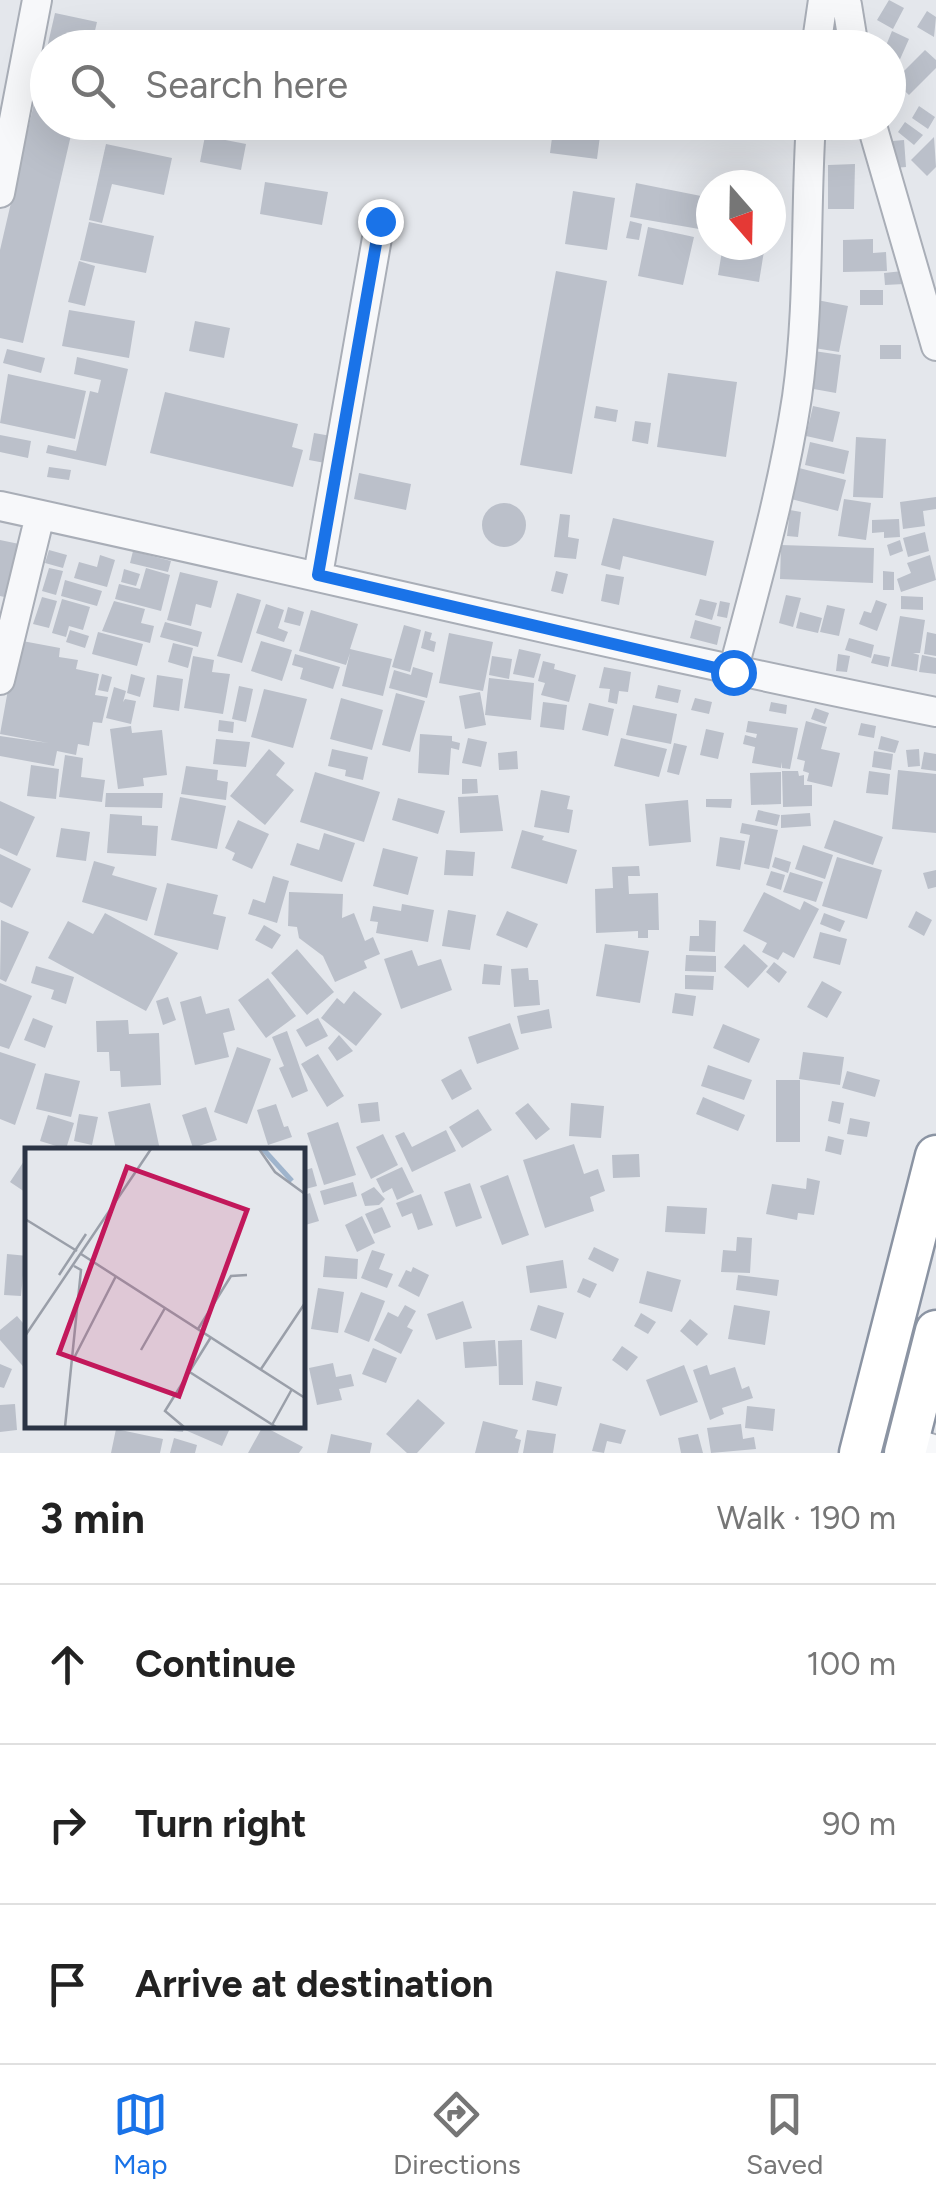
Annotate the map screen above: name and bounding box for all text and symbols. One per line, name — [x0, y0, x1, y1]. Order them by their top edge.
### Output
search box — [30, 30, 906, 140]
icon: search — [65, 58, 120, 113]
text: Search here — [145, 62, 348, 108]
north arrow — [696, 170, 786, 260]
route end — [358, 199, 404, 245]
route start — [711, 650, 757, 696]
inset map — [25, 1148, 305, 1428]
text: 3 min — [40, 1493, 145, 1544]
text: Walk · 190 m — [717, 1499, 896, 1537]
icon: ahead — [40, 1637, 95, 1692]
text: Continue — [135, 1641, 296, 1687]
text: 100 m — [807, 1645, 896, 1683]
icon: right — [40, 1797, 95, 1852]
text: Turn right — [135, 1801, 307, 1847]
text: 90 m — [822, 1805, 896, 1843]
icon: arrive — [40, 1957, 95, 2012]
text: Arrive at destination — [135, 1961, 493, 2007]
tab: Map — [113, 2087, 168, 2181]
tab: Directions — [393, 2087, 521, 2181]
tab: Saved — [746, 2087, 823, 2181]

